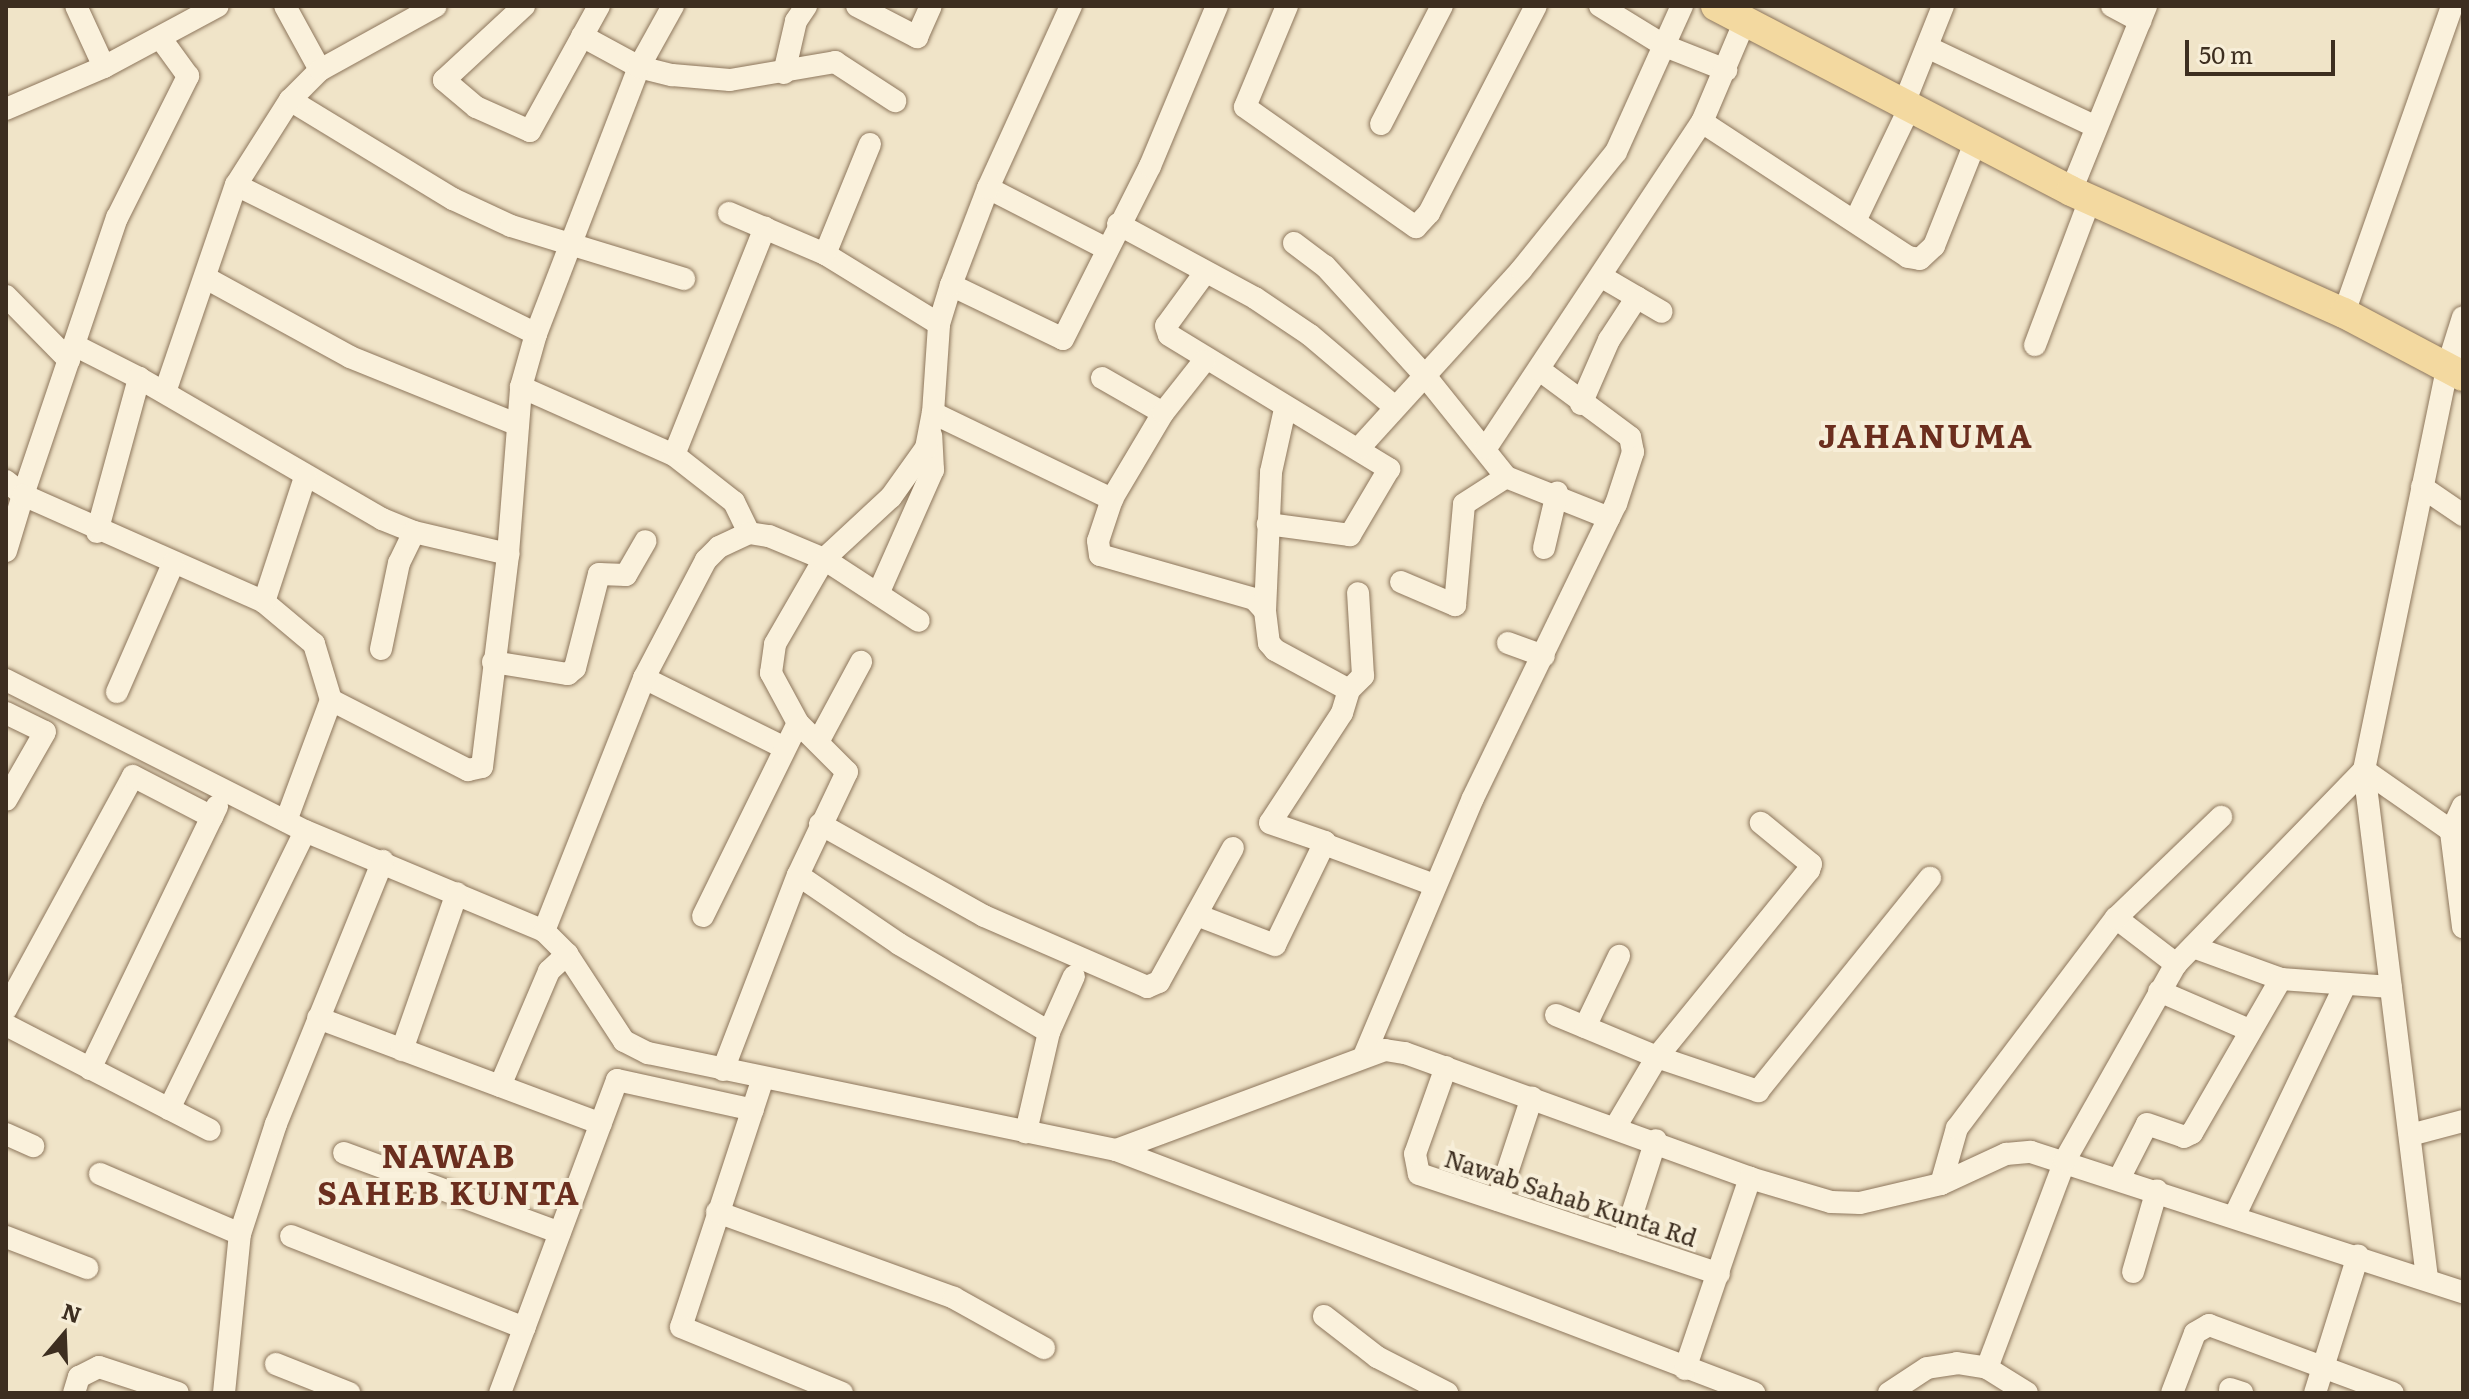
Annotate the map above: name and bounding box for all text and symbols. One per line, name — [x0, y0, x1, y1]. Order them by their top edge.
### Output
scale bar — [2189, 24, 2339, 74]
text: 50 m — [2199, 36, 2253, 71]
district label: JAHANUMA — [1818, 415, 2034, 453]
district label: NAWAB SAHEB KUNTA — [317, 1136, 581, 1211]
street label: Nawab Sahab Kunta Rd — [1441, 1143, 1701, 1251]
text: N — [58, 1293, 86, 1330]
north arrow — [24, 1295, 104, 1375]

